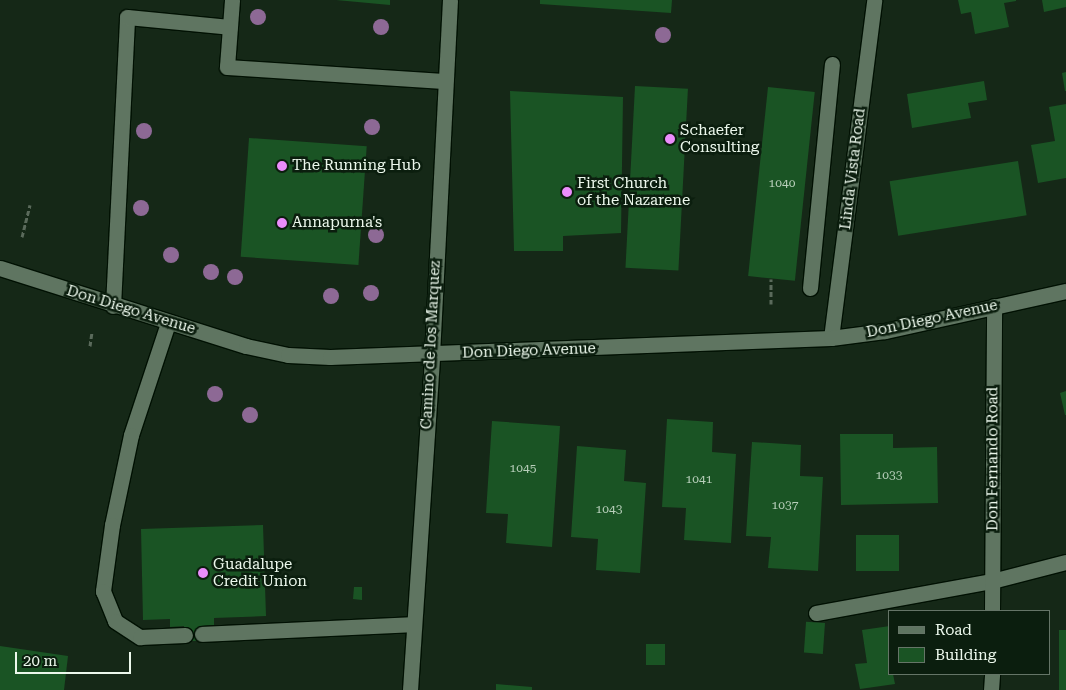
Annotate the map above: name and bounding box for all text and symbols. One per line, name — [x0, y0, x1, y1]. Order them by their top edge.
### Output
street label: Linda Vista Road — [837, 107, 869, 231]
place label: Schaefer Consulting — [680, 121, 759, 156]
marker: Schaefer Consulting — [664, 133, 676, 145]
place label: The Running Hub — [292, 157, 421, 175]
marker: The Running Hub — [276, 160, 288, 172]
place label: First Church of the Nazarene — [577, 174, 690, 209]
house number: 1040 — [769, 177, 795, 191]
marker: First Church of the Nazarene — [561, 186, 573, 198]
place label: Annapurna's — [292, 214, 382, 232]
marker: Annapurna's — [276, 217, 288, 229]
street label: Camino de los Marquez — [418, 260, 444, 430]
street label: Don Diego Avenue — [64, 282, 198, 338]
street label: Don Diego Avenue — [865, 296, 999, 342]
street label: Don Diego Avenue — [462, 340, 596, 362]
street label: Don Fernando Road — [984, 387, 1002, 531]
house number: 1045 — [510, 462, 536, 476]
house number: 1033 — [876, 469, 902, 483]
house number: 1041 — [686, 473, 712, 487]
house number: 1037 — [772, 499, 798, 513]
house number: 1043 — [596, 503, 622, 517]
place label: Guadalupe Credit Union — [213, 555, 307, 590]
marker: Guadalupe Credit Union — [197, 567, 209, 579]
legend — [888, 610, 1051, 675]
text: Road — [935, 621, 972, 639]
scale bar — [18, 642, 134, 674]
text: Building — [935, 646, 996, 664]
text: 20 m — [23, 652, 57, 670]

